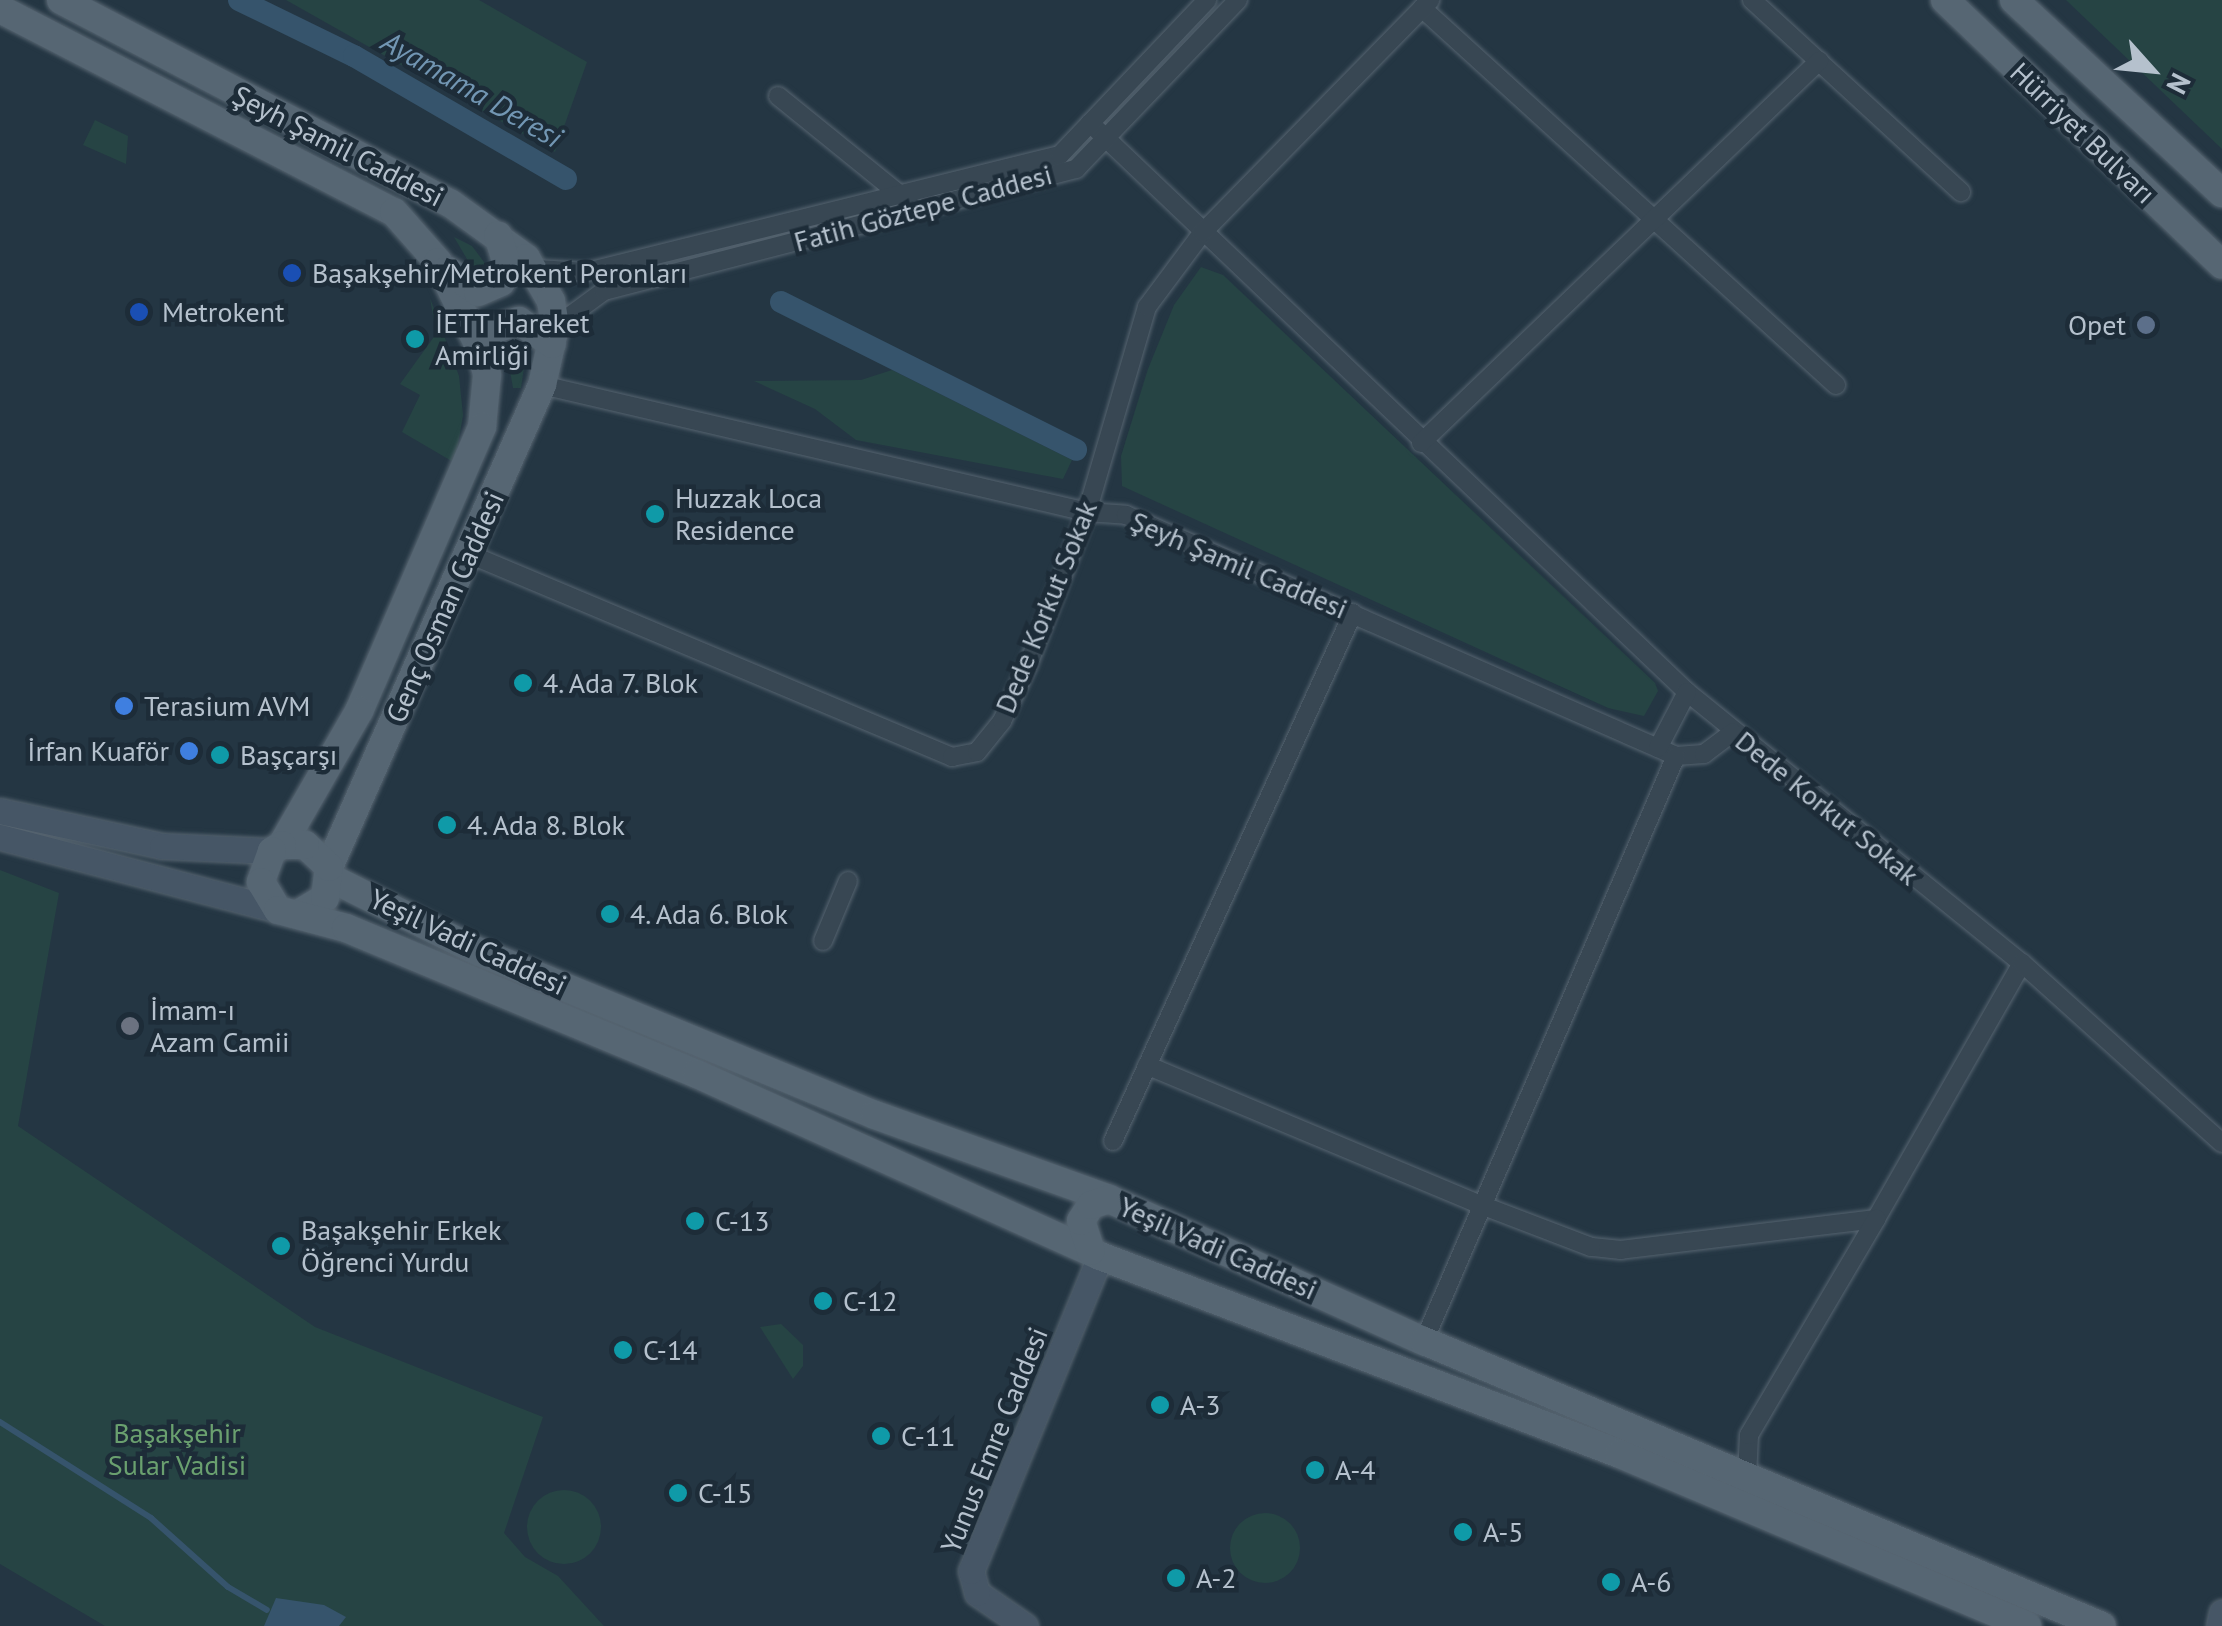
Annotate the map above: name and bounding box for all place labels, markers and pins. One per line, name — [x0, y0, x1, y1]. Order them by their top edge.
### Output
place label: Başakşehir/Metrokent Peronları — [312, 256, 687, 290]
marker: Başakşehir/Metrokent Peronları — [281, 262, 303, 284]
place label: Metrokent — [162, 295, 284, 329]
marker: Metrokent — [126, 299, 152, 325]
place label: İETT Hareket Amirliği — [435, 306, 591, 372]
place label: Opet — [2068, 308, 2126, 342]
marker: Opet — [2135, 314, 2157, 336]
marker: İETT Hareket Amirliği — [404, 328, 426, 350]
place label: Huzzak Loca Residence — [675, 481, 823, 547]
marker: Huzzak Loca Residence — [644, 503, 666, 525]
place label: 4. Ada 7. Blok — [543, 666, 703, 700]
marker: 4. Ada 7. Blok — [512, 672, 534, 694]
place label: Terasium AVM — [144, 689, 311, 723]
marker: Terasium AVM — [113, 695, 135, 717]
place label: İrfan Kuaför — [27, 734, 169, 768]
place label: Başçarşı — [240, 738, 337, 772]
marker: İrfan Kuaför — [178, 740, 200, 762]
marker: Başçarşı — [209, 744, 231, 766]
place label: 4. Ada 8. Blok — [467, 808, 630, 842]
marker: 4. Ada 8. Blok — [436, 814, 458, 836]
place label: 4. Ada 6. Blok — [630, 897, 793, 931]
marker: 4. Ada 6. Blok — [599, 903, 621, 925]
place label: İmam-ı Azam Camii — [150, 993, 290, 1059]
marker: İmam-ı Azam Camii — [119, 1015, 141, 1037]
place label: C-13 — [715, 1204, 769, 1238]
marker: C-13 — [684, 1210, 706, 1232]
place label: Başakşehir Erkek Öğrenci Yurdu — [301, 1213, 501, 1279]
marker: Başakşehir Erkek Öğrenci Yurdu — [270, 1235, 292, 1257]
place label: C-12 — [843, 1284, 897, 1318]
marker: C-12 — [812, 1290, 834, 1312]
place label: C-14 — [643, 1333, 697, 1367]
marker: C-14 — [612, 1339, 634, 1361]
place label: A-3 — [1180, 1388, 1221, 1422]
marker: A-3 — [1149, 1394, 1171, 1416]
place label: C-11 — [901, 1419, 955, 1453]
marker: C-11 — [870, 1425, 892, 1447]
place label: A-4 — [1335, 1453, 1376, 1487]
marker: A-4 — [1304, 1459, 1326, 1481]
place label: C-15 — [698, 1476, 752, 1510]
marker: C-15 — [667, 1482, 689, 1504]
place label: A-5 — [1483, 1515, 1524, 1549]
marker: A-5 — [1452, 1521, 1474, 1543]
place label: A-2 — [1196, 1561, 1237, 1595]
place label: A-6 — [1631, 1565, 1672, 1599]
marker: A-2 — [1165, 1567, 1187, 1589]
marker: A-6 — [1600, 1571, 1622, 1593]

